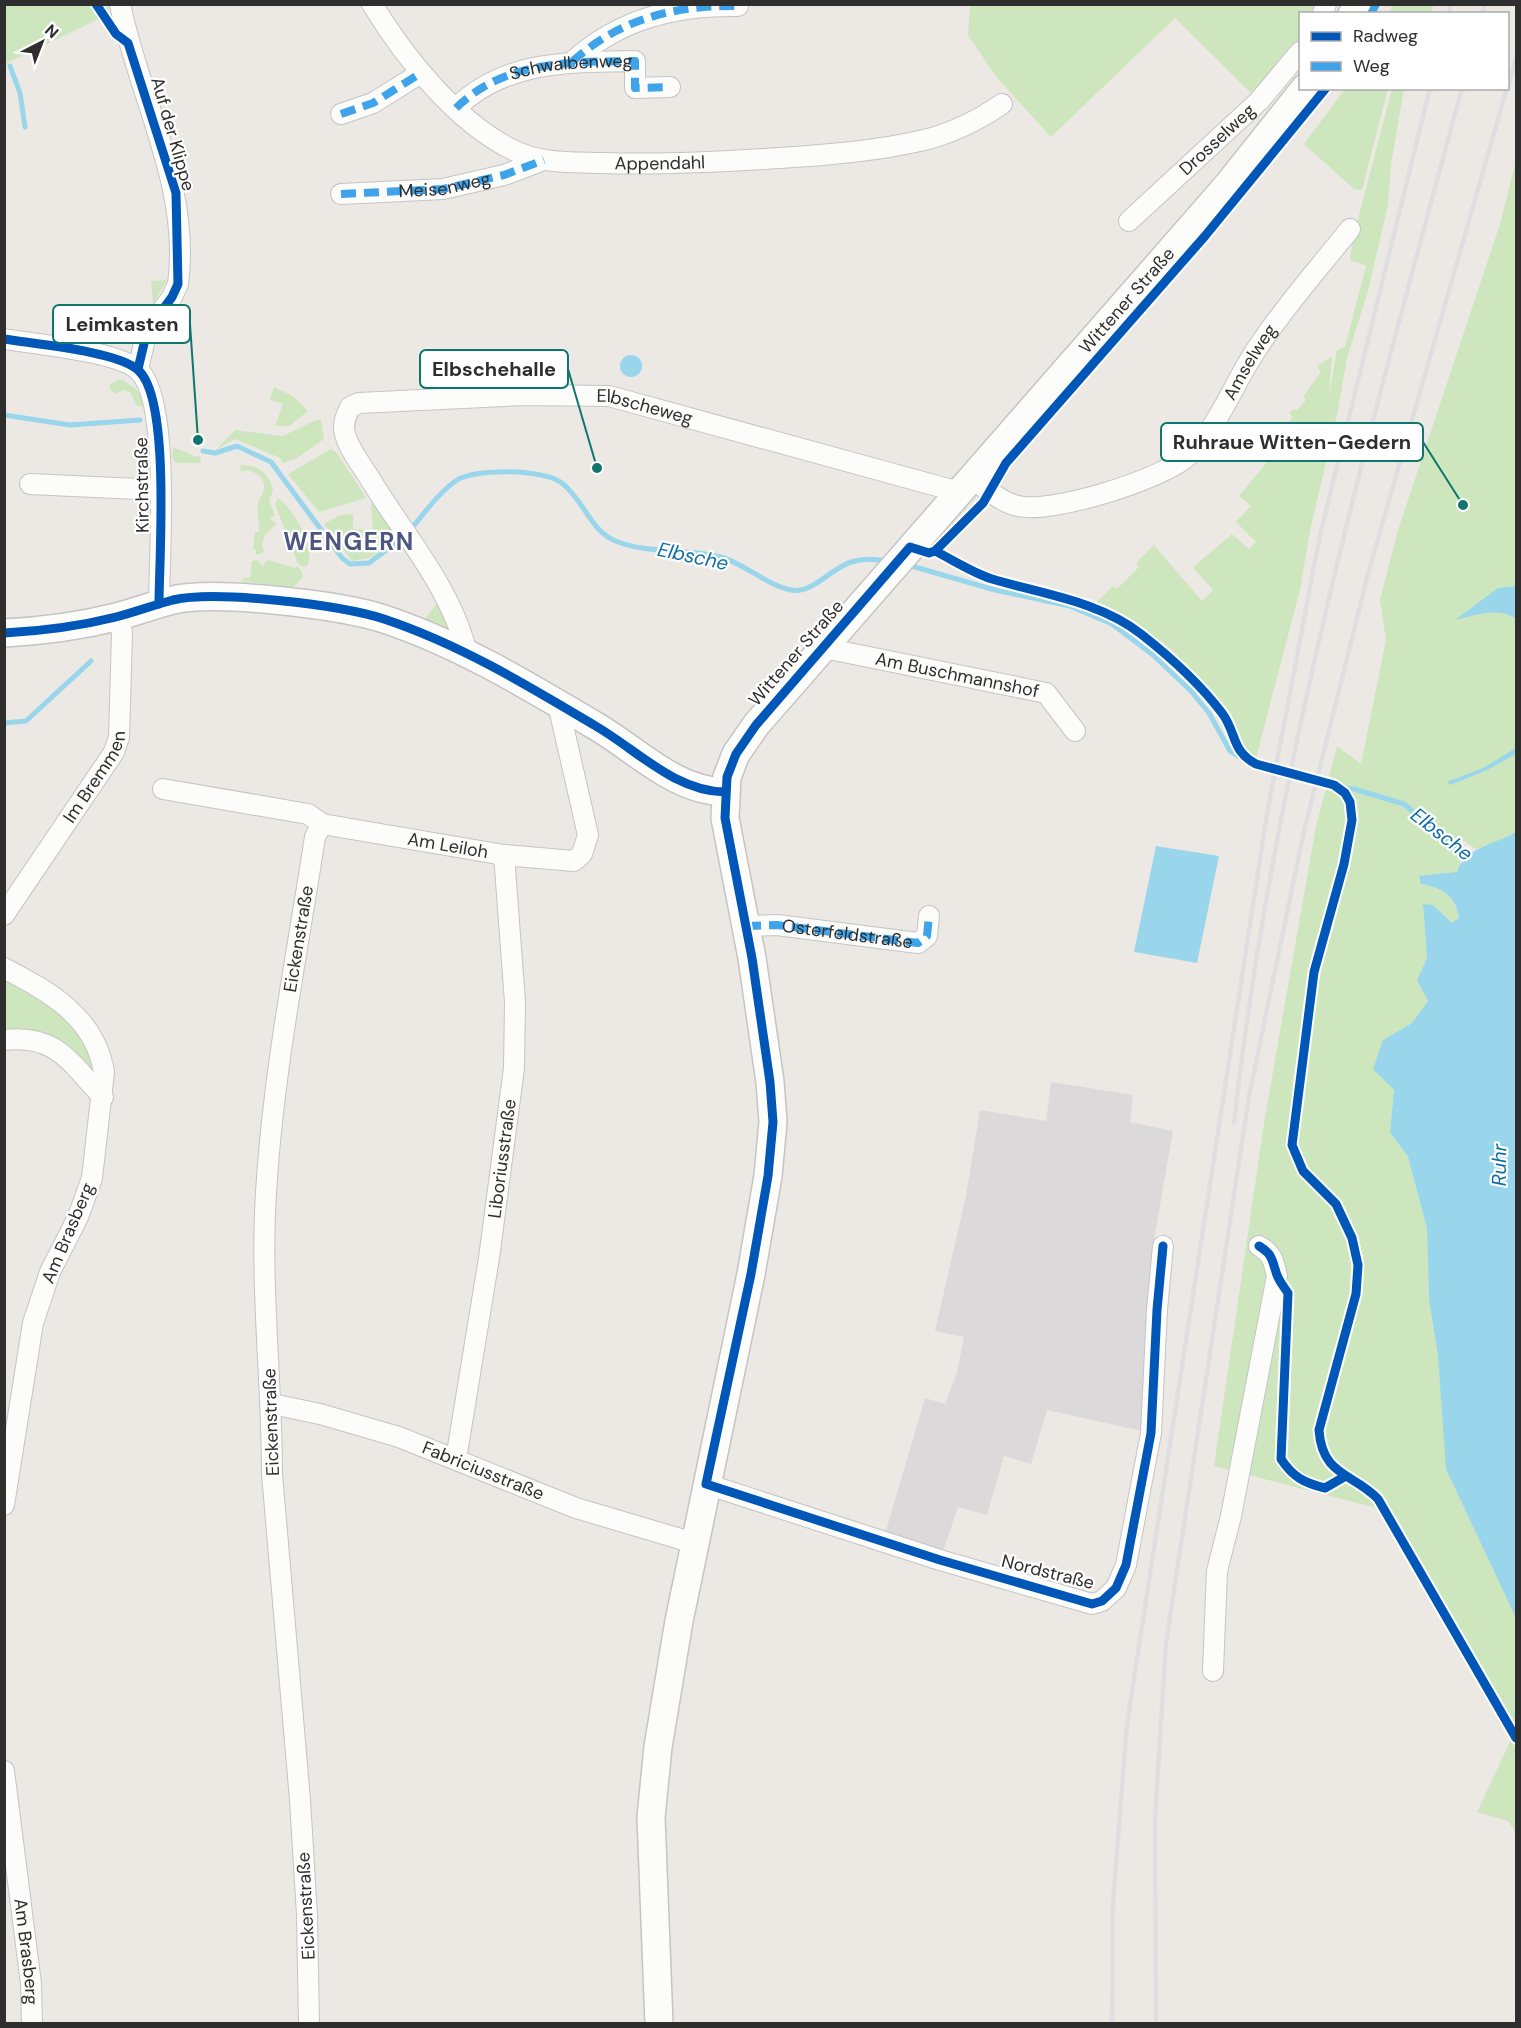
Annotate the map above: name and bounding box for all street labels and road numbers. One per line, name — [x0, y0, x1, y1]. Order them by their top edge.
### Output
street label: Schwalbenweg — [506, 49, 633, 86]
street label: Auf der Klippe — [145, 74, 201, 194]
street label: Drosselweg — [1174, 98, 1260, 181]
street label: Appendahl — [614, 150, 706, 176]
street label: Meisenweg — [398, 166, 493, 203]
street label: Wittener Straße — [1074, 242, 1180, 359]
street label: Amselweg — [1218, 319, 1282, 404]
street label: Elbscheweg — [597, 384, 695, 430]
street label: Kirchstraße — [129, 437, 155, 533]
street label: Wittener Straße — [743, 595, 849, 711]
street label: Am Buschmannshof — [873, 647, 1041, 703]
street label: Im Bremmen — [57, 731, 131, 828]
street label: Am Leiloh — [406, 827, 490, 864]
street label: Eickenstraße — [278, 884, 319, 994]
street label: Osterfeldstraße — [781, 914, 914, 954]
street label: Liboriusstraße — [482, 1097, 522, 1220]
street label: Am Brasberg — [36, 1179, 100, 1287]
street label: Eickenstraße — [257, 1368, 285, 1476]
street label: Fabriciusstraße — [419, 1436, 548, 1506]
street label: Nordstraße — [999, 1549, 1097, 1595]
street label: Eickenstraße — [291, 1852, 321, 1960]
street label: Am Brasberg — [8, 1897, 44, 2005]

